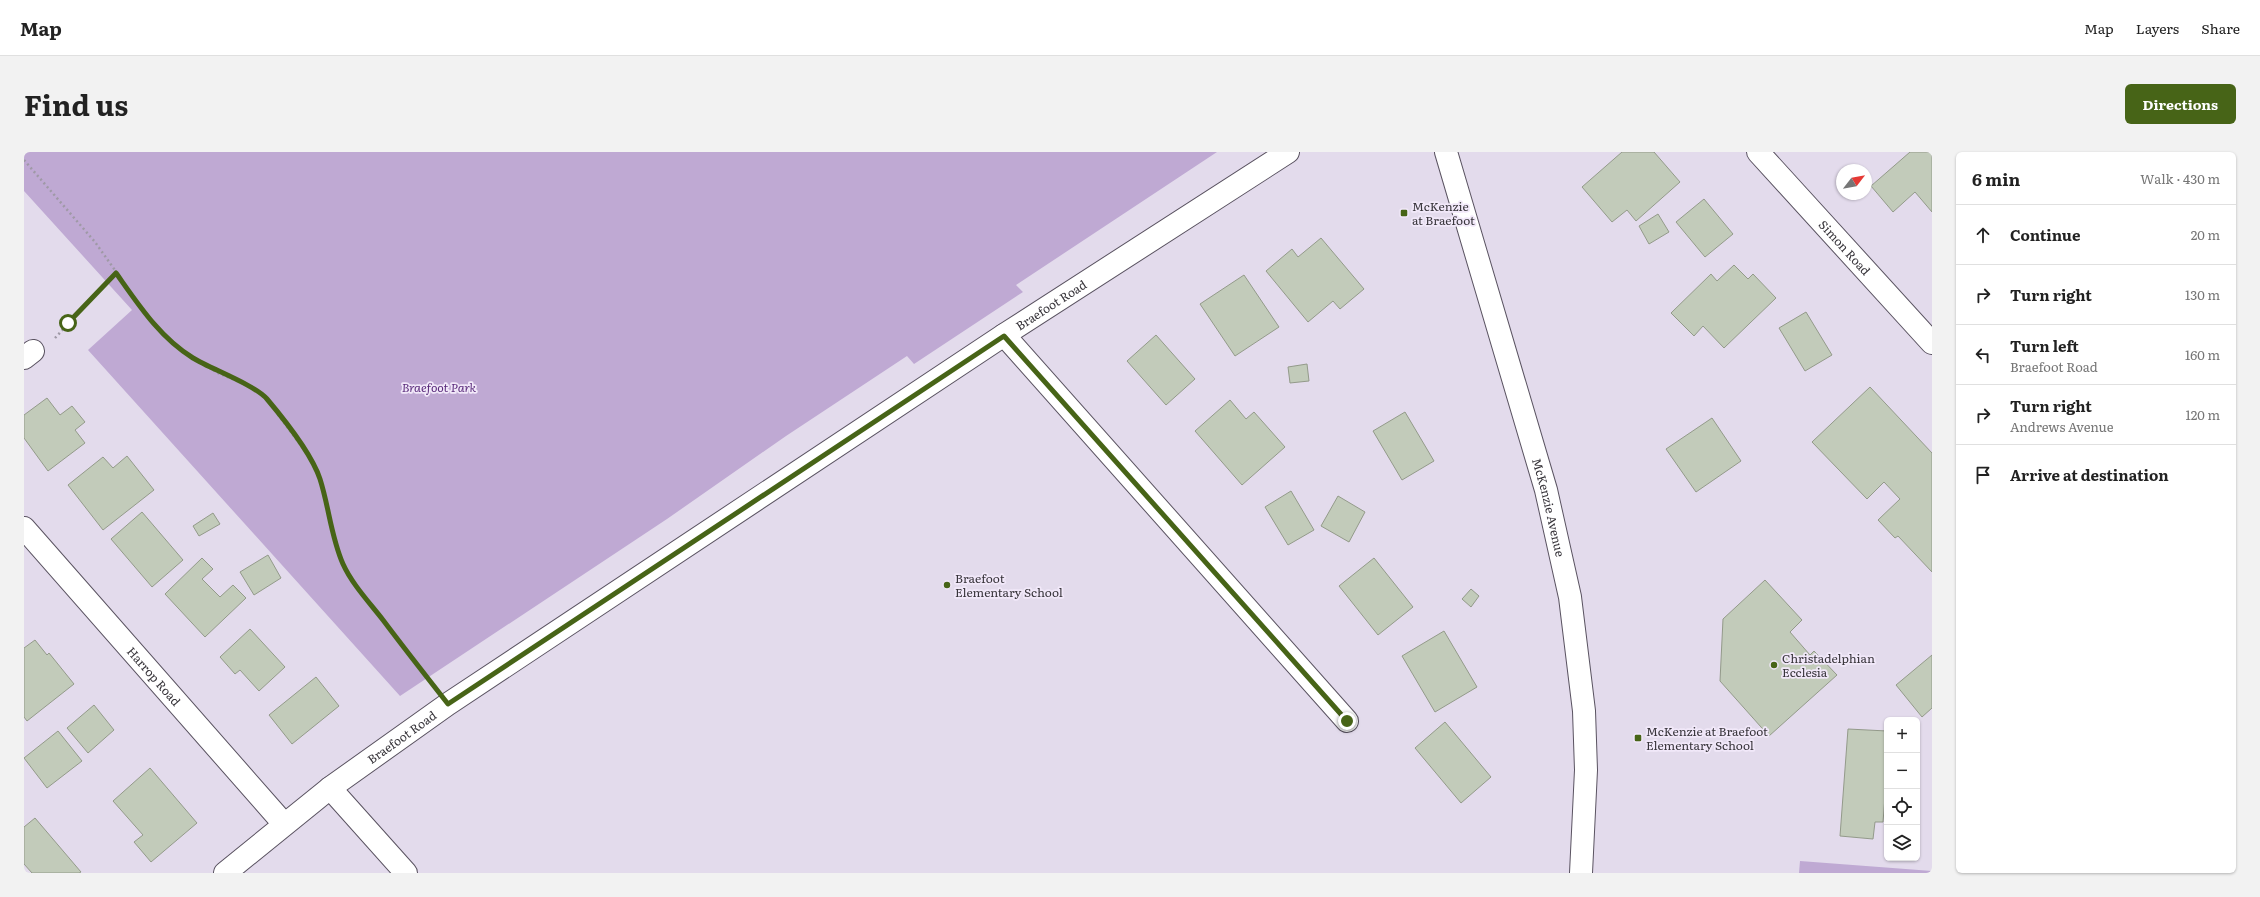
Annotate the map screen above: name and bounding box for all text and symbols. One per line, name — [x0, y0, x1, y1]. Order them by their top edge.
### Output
text: Map — [20, 14, 62, 42]
text: Map — [2084, 18, 2114, 38]
text: Layers — [2136, 18, 2179, 38]
text: Share — [2201, 18, 2240, 38]
text: Find us — [24, 83, 128, 125]
button: Directions — [2125, 84, 2236, 124]
north arrow — [1836, 164, 1872, 200]
text: 6 min — [1972, 166, 2020, 191]
text: Walk · 430 m — [2140, 169, 2220, 188]
place label: McKenzie at Braefoot — [1412, 197, 1475, 229]
marker: McKenzie at Braefoot — [1399, 208, 1409, 218]
street label: Simon Road — [1815, 216, 1875, 279]
text: Continue — [2010, 223, 2080, 246]
icon: ahead — [1972, 224, 1994, 246]
text: 20 m — [2191, 225, 2220, 244]
street label: Braefoot Road — [1012, 275, 1090, 334]
text: Turn right — [2010, 283, 2092, 306]
icon: right — [1972, 284, 1994, 306]
text: 130 m — [2185, 285, 2220, 304]
route start — [59, 314, 77, 332]
text: Turn left — [2010, 334, 2079, 357]
icon: left — [1972, 344, 1994, 366]
text: 160 m — [2185, 345, 2220, 364]
text: Braefoot Road — [2010, 357, 2098, 376]
park label: Braefoot Park — [402, 378, 477, 396]
text: Turn right — [2010, 394, 2092, 417]
icon: right — [1972, 404, 1994, 426]
text: 120 m — [2185, 405, 2220, 424]
text: Andrews Avenue — [2010, 417, 2114, 436]
street label: McKenzie Avenue — [1528, 456, 1570, 558]
text: Arrive at destination — [2010, 463, 2169, 486]
icon: arrive — [1972, 464, 1994, 486]
place label: Braefoot Elementary School — [955, 569, 1063, 601]
marker: Braefoot Elementary School — [942, 580, 952, 590]
street label: Harrop Road — [123, 642, 185, 710]
place label: Christadelphian Ecclesia — [1782, 649, 1875, 681]
marker: Christadelphian Ecclesia — [1769, 660, 1779, 670]
street label: Braefoot Road — [363, 706, 440, 768]
route end — [1338, 712, 1356, 730]
map controls — [1884, 717, 1920, 861]
button: + — [1884, 717, 1920, 753]
place label: McKenzie at Braefoot Elementary School — [1646, 722, 1768, 754]
marker: McKenzie at Braefoot Elementary School — [1633, 733, 1643, 743]
button: − — [1884, 753, 1920, 789]
button: locate — [1884, 789, 1920, 825]
button: layers — [1884, 825, 1920, 861]

